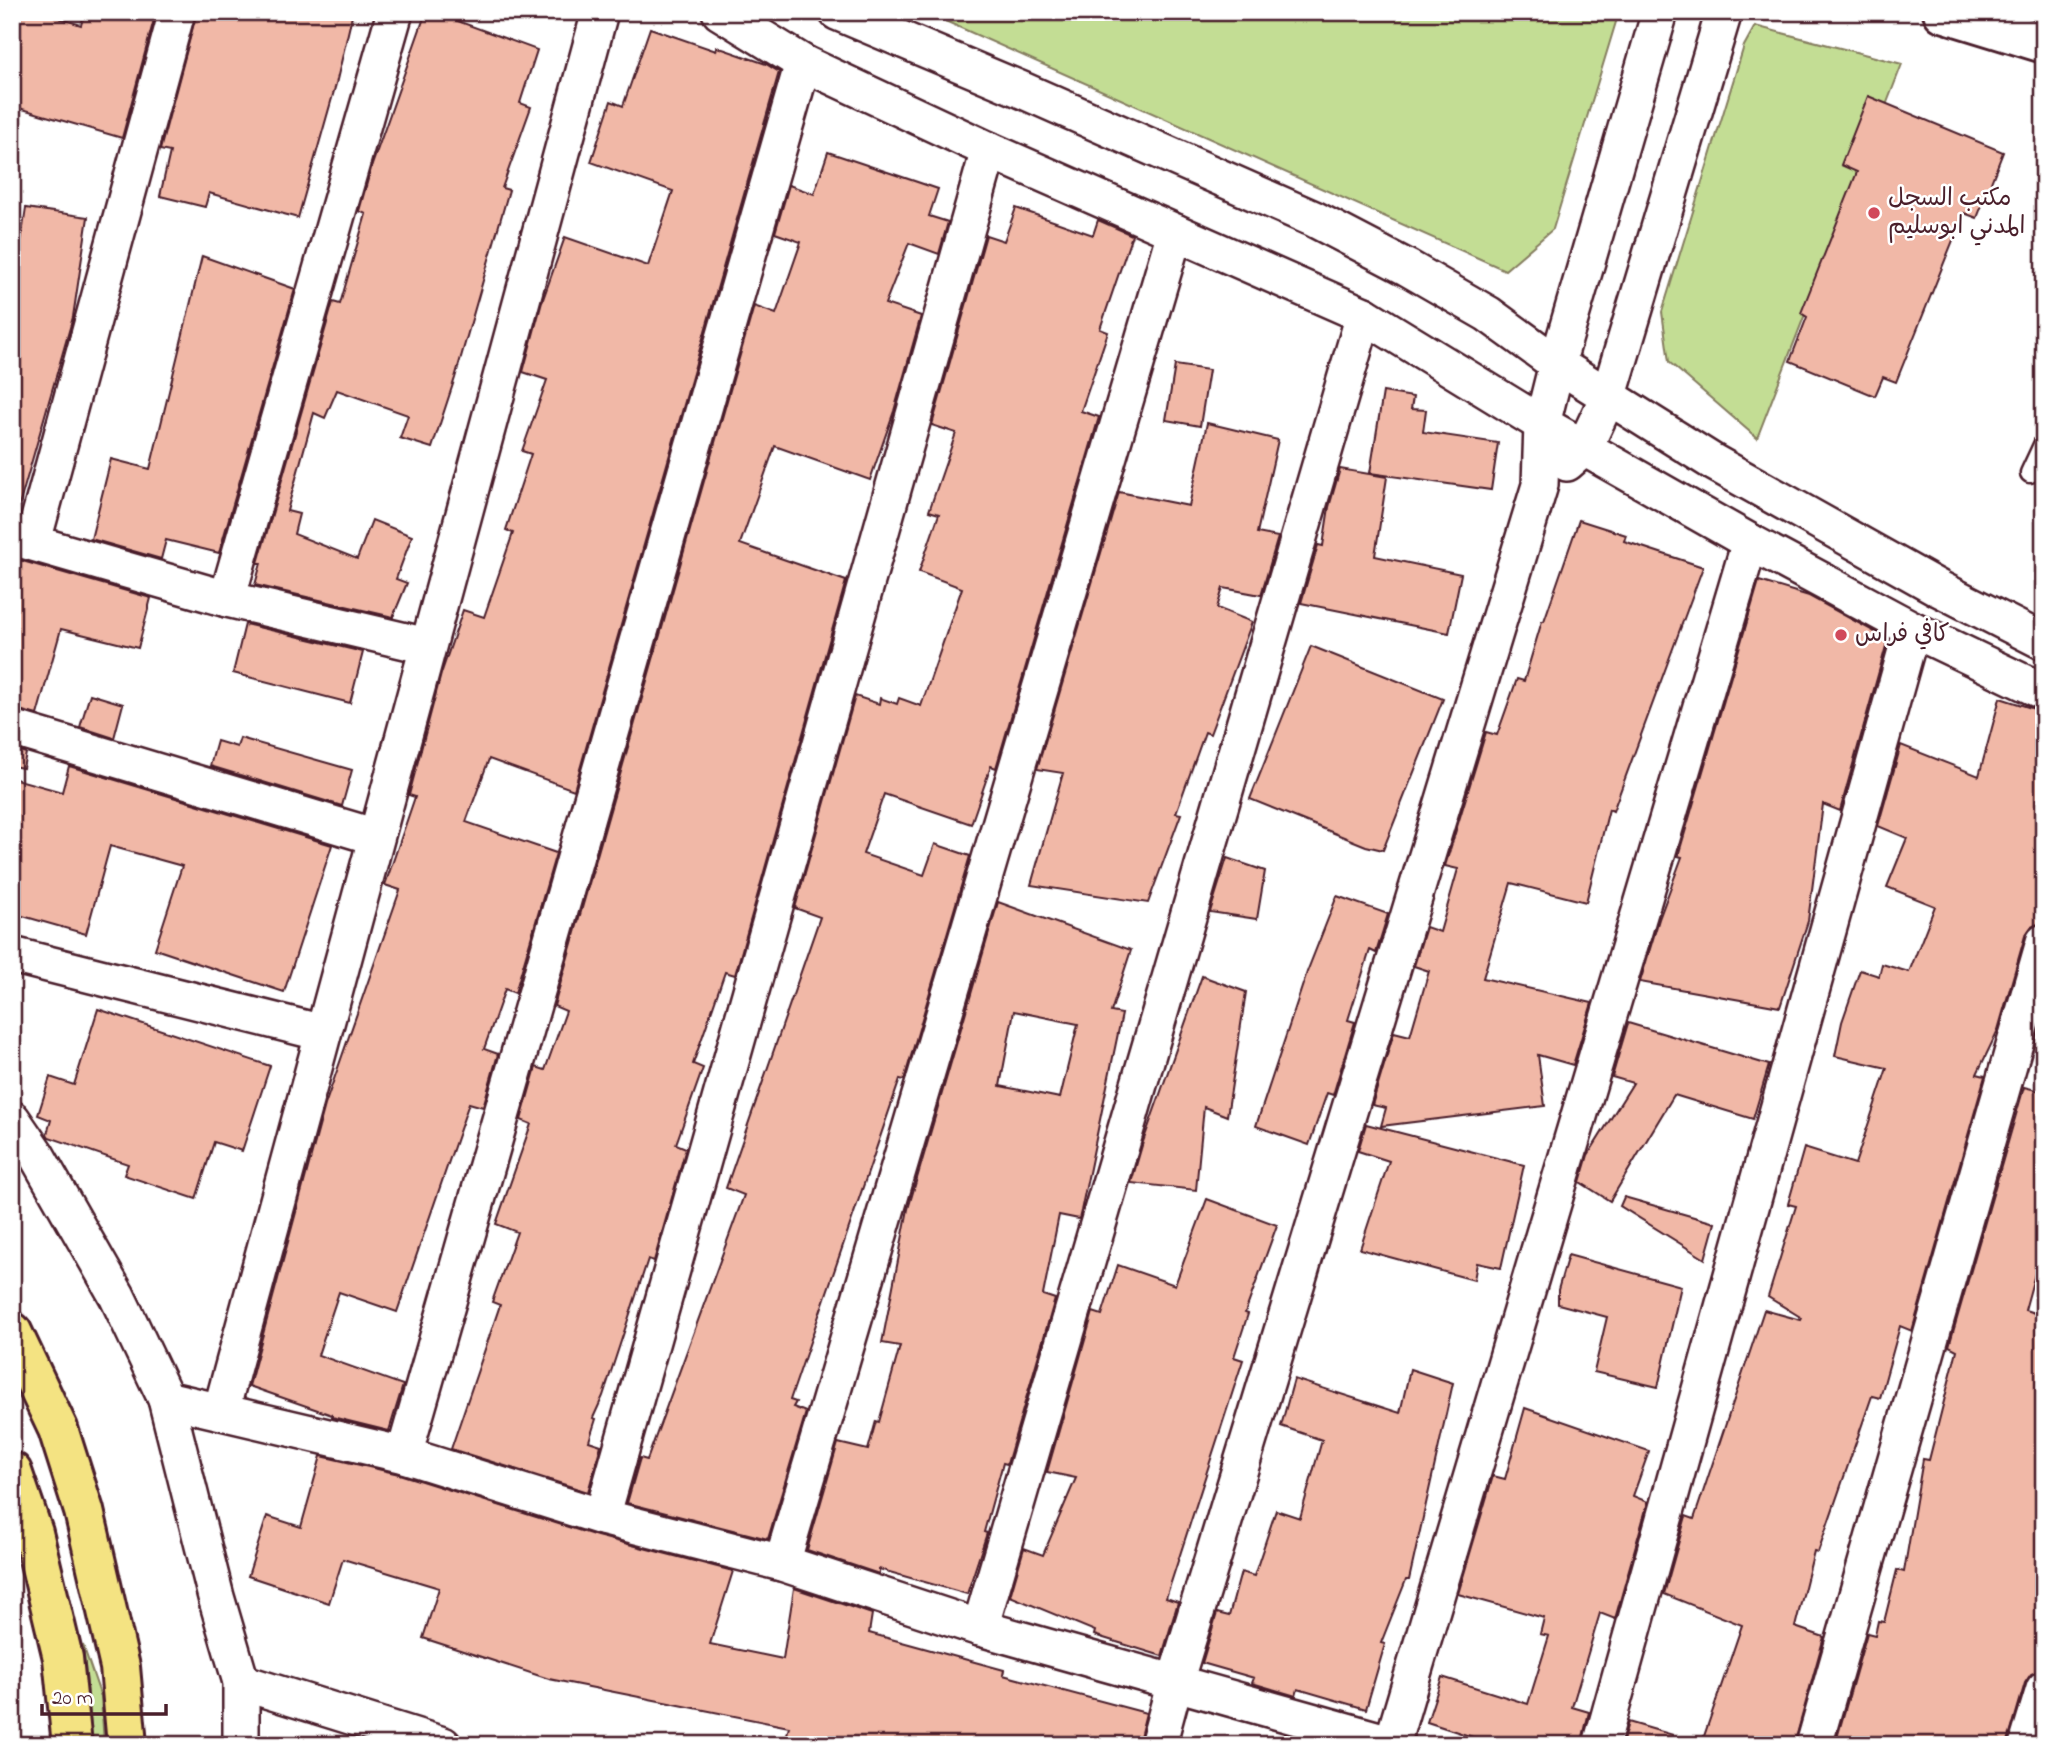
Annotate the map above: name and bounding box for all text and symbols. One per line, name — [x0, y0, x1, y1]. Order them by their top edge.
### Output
place label: مكتب السجل المدني ابوسليم — [1888, 182, 2025, 246]
marker: مكتب السجل المدني ابوسليم — [1866, 205, 1882, 221]
place label: كافي فراس — [1855, 618, 1950, 653]
marker: كافي فراس — [1833, 627, 1849, 643]
scale bar — [42, 1673, 166, 1717]
text: 20 m — [52, 1684, 93, 1714]

